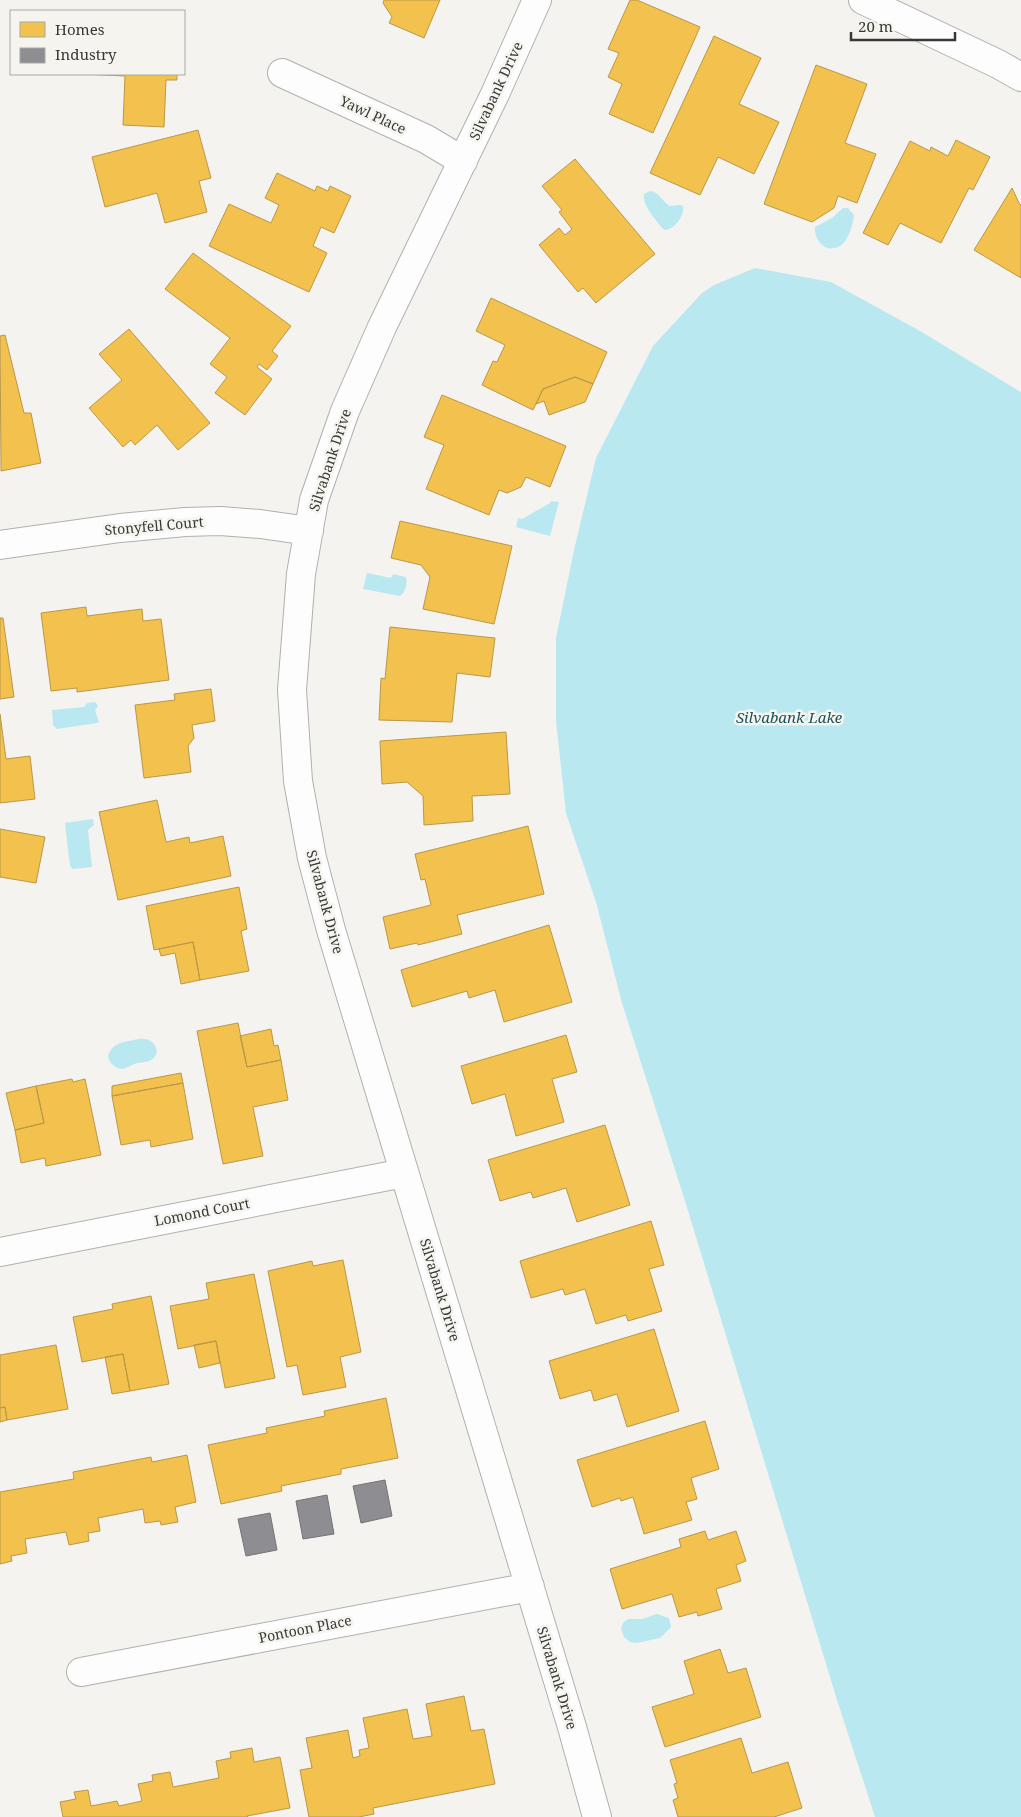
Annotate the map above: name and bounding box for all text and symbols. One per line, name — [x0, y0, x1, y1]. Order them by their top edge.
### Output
legend — [10, 10, 185, 75]
scale bar — [851, 10, 955, 42]
text: 20 m — [858, 16, 893, 36]
text: Homes — [55, 19, 105, 39]
street label: Silvabank Drive — [464, 38, 527, 143]
text: Industry — [55, 44, 117, 64]
street label: Yawl Place — [336, 91, 409, 138]
street label: Silvabank Drive — [304, 406, 355, 513]
street label: Stonyfell Court — [104, 512, 204, 539]
water label: Silvabank Lake — [736, 707, 843, 727]
street label: Silvabank Drive — [303, 848, 348, 956]
street label: Lomond Court — [153, 1193, 251, 1230]
street label: Silvabank Drive — [416, 1236, 465, 1344]
street label: Pontoon Place — [257, 1610, 353, 1647]
street label: Silvabank Drive — [533, 1624, 582, 1732]

